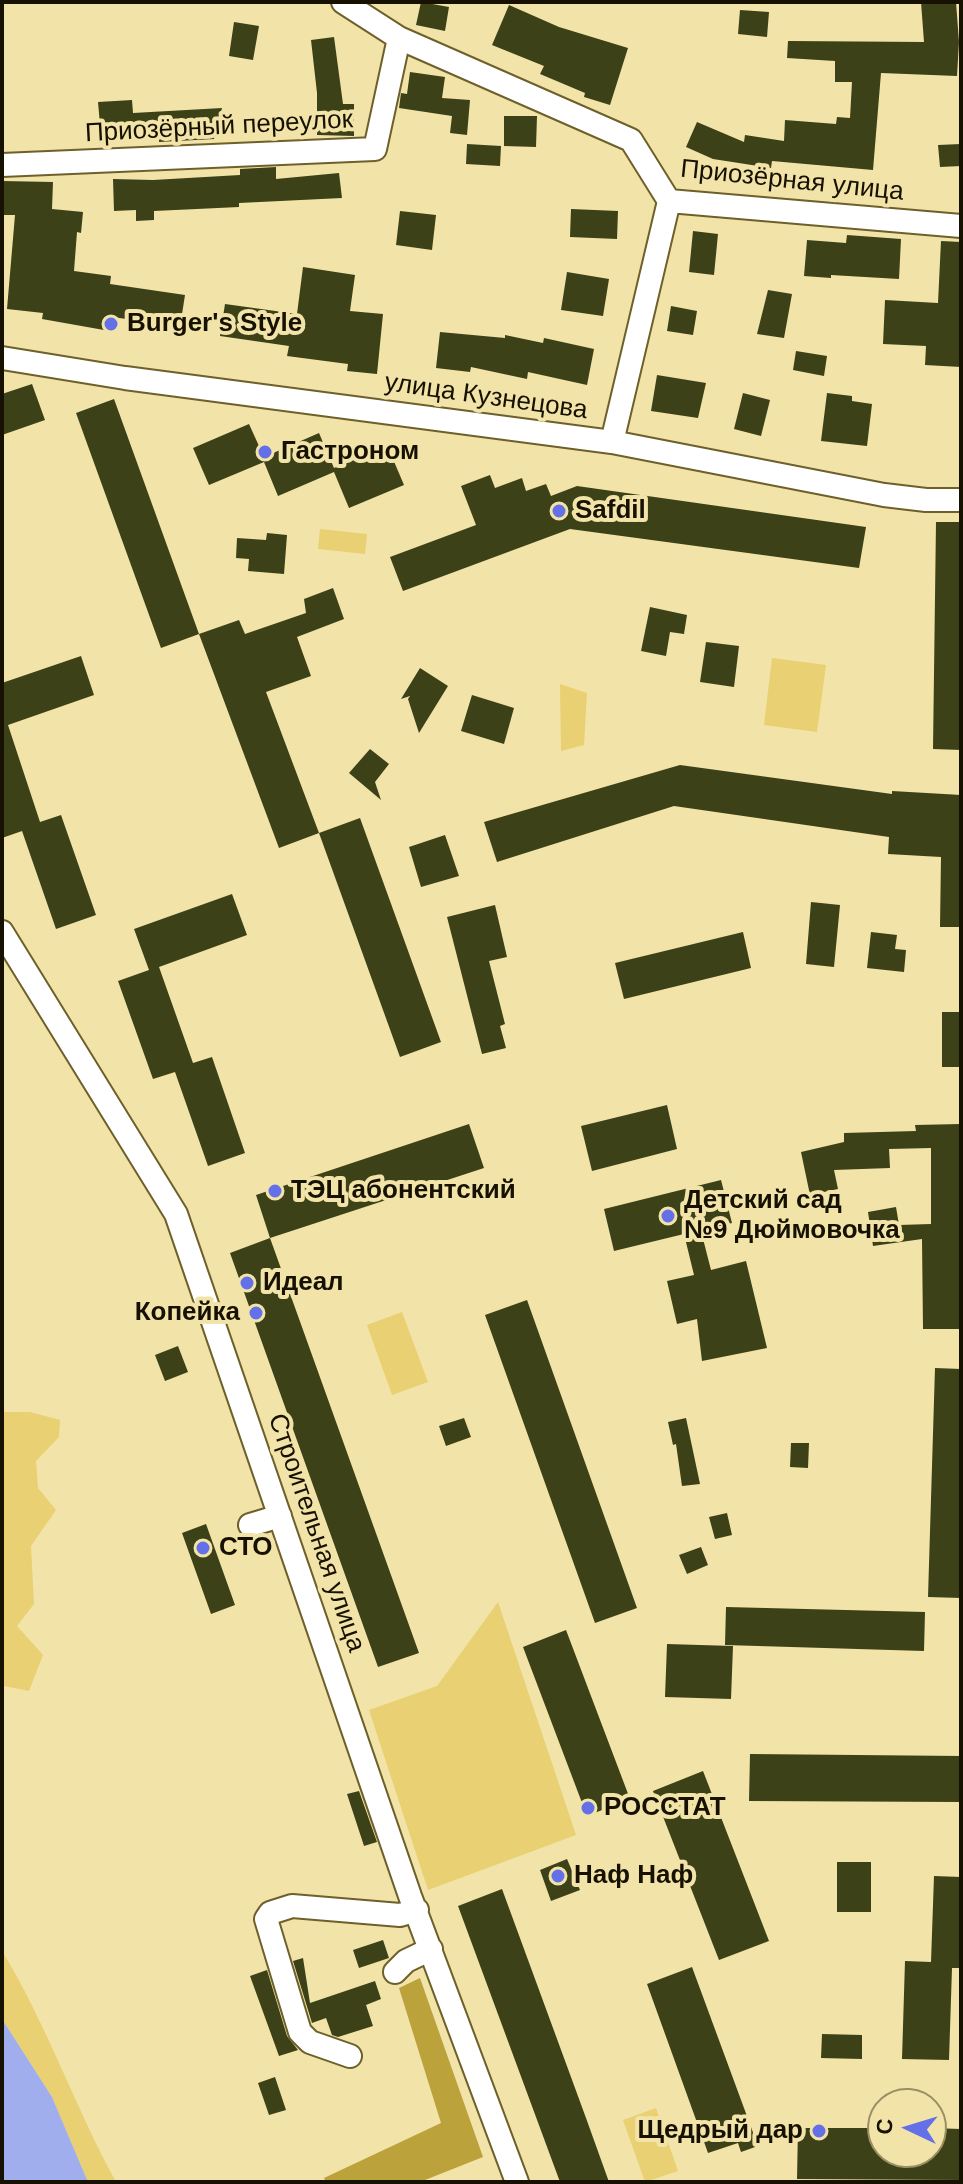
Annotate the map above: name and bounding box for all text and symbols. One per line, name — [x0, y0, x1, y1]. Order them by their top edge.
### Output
street label: Приозёрный переулок — [84, 104, 354, 150]
street label: Приозёрная улица — [679, 154, 905, 208]
place label: Burger's Style — [127, 308, 302, 340]
marker: Burger's Style — [102, 315, 120, 333]
street label: улица Кузнецова — [383, 367, 589, 427]
place label: Гастроном — [281, 436, 419, 468]
marker: Гастроном — [256, 443, 274, 461]
place label: Safdil — [575, 495, 646, 527]
marker: Safdil — [550, 502, 568, 520]
place label: ТЭЦ абонентский — [291, 1175, 516, 1207]
marker: ТЭЦ абонентский — [266, 1182, 284, 1200]
place label: Детский сад №9 Дюймовочка — [684, 1185, 900, 1246]
marker: Детский сад №9 Дюймовочка — [659, 1207, 677, 1225]
place label: Идеал — [263, 1267, 344, 1299]
marker: Идеал — [238, 1274, 256, 1292]
place label: Копейка — [135, 1297, 240, 1329]
marker: Копейка — [247, 1304, 265, 1322]
street label: Строительная улица — [261, 1410, 371, 1656]
place label: СТО — [219, 1532, 273, 1564]
marker: СТО — [194, 1539, 212, 1557]
place label: РОССТАТ — [604, 1792, 726, 1824]
marker: РОССТАТ — [579, 1799, 597, 1817]
place label: Наф Наф — [574, 1860, 693, 1892]
marker: Наф Наф — [549, 1867, 567, 1885]
north arrow — [867, 2088, 947, 2168]
place label: Щедрый дар — [637, 2115, 803, 2147]
text: С — [872, 2118, 898, 2135]
marker: Щедрый дар — [810, 2122, 828, 2140]

